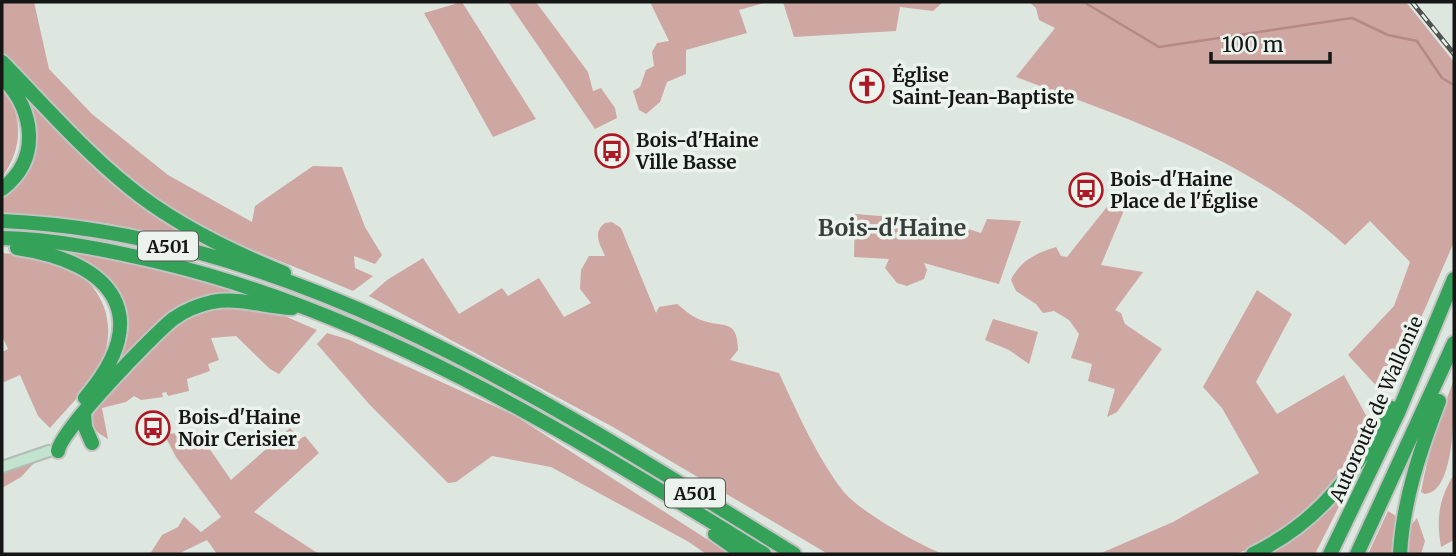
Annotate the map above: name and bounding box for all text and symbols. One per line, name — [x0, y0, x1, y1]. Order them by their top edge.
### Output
scale bar — [1211, 21, 1330, 65]
text: 100 m — [1222, 31, 1284, 58]
place label: Église Saint-Jean-Baptiste — [892, 63, 1074, 109]
church icon: Église Saint-Jean-Baptiste — [848, 67, 886, 105]
place label: Bois-d'Haine Ville Basse — [635, 128, 759, 174]
bus stop icon: Bois-d'Haine Ville Basse — [593, 132, 631, 170]
place label: Bois-d'Haine Place de l'Église — [1110, 167, 1258, 213]
bus stop icon: Bois-d'Haine Place de l'Église — [1067, 171, 1105, 209]
district label: Bois-d'Haine — [818, 213, 966, 242]
road number: A501 — [138, 232, 198, 260]
street label: Autoroute de Wallonie — [1324, 312, 1428, 507]
place label: Bois-d'Haine Noir Cerisier — [178, 405, 301, 451]
bus stop icon: Bois-d'Haine Noir Cerisier — [134, 409, 172, 447]
road number: A501 — [665, 478, 725, 508]

